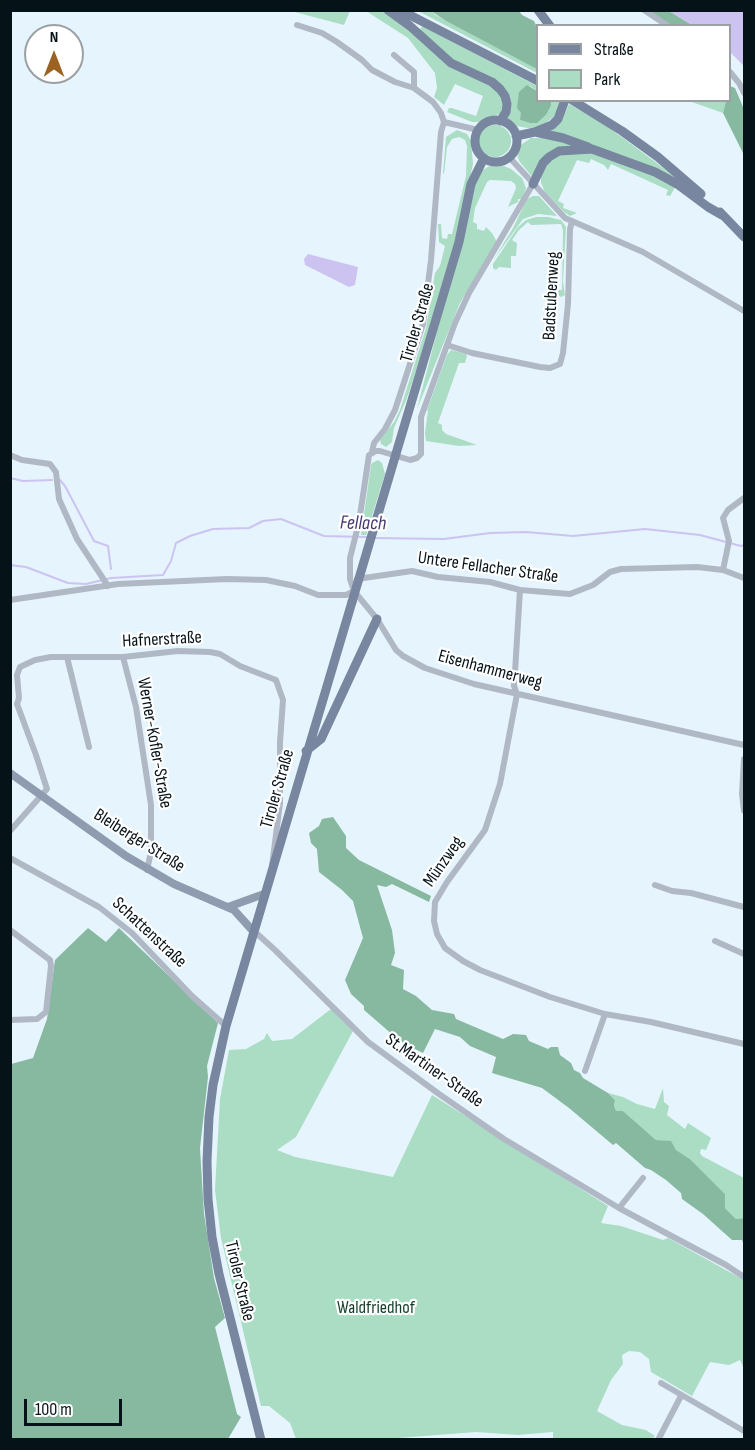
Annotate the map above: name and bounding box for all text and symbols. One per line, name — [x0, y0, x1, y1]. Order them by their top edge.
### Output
north arrow — [24, 24, 84, 84]
legend — [536, 24, 731, 102]
text: N — [50, 28, 58, 47]
text: Straße — [594, 39, 634, 60]
text: Park — [594, 69, 620, 90]
street label: Badstubenweg — [539, 251, 565, 341]
street label: Tiroler Straße — [396, 281, 440, 365]
water label: Fellach — [340, 512, 386, 536]
street label: Untere Fellacher Straße — [416, 547, 560, 589]
street label: Hafnerstraße — [122, 627, 202, 653]
street label: Eisenhammerweg — [436, 646, 544, 694]
street label: Werner-Kofler-Straße — [132, 676, 176, 810]
street label: Tiroler Straße — [256, 747, 300, 831]
street label: Bleiberger Straße — [89, 804, 189, 878]
street label: Münzweg — [419, 833, 469, 891]
street label: Schattenstraße — [107, 893, 191, 973]
street label: St.Martiner-Straße — [381, 1029, 487, 1113]
street label: Tiroler Straße — [219, 1239, 259, 1323]
park label: Waldfriedhof — [337, 1297, 415, 1319]
scale bar — [27, 1387, 124, 1425]
text: 100 m — [35, 1399, 72, 1420]

